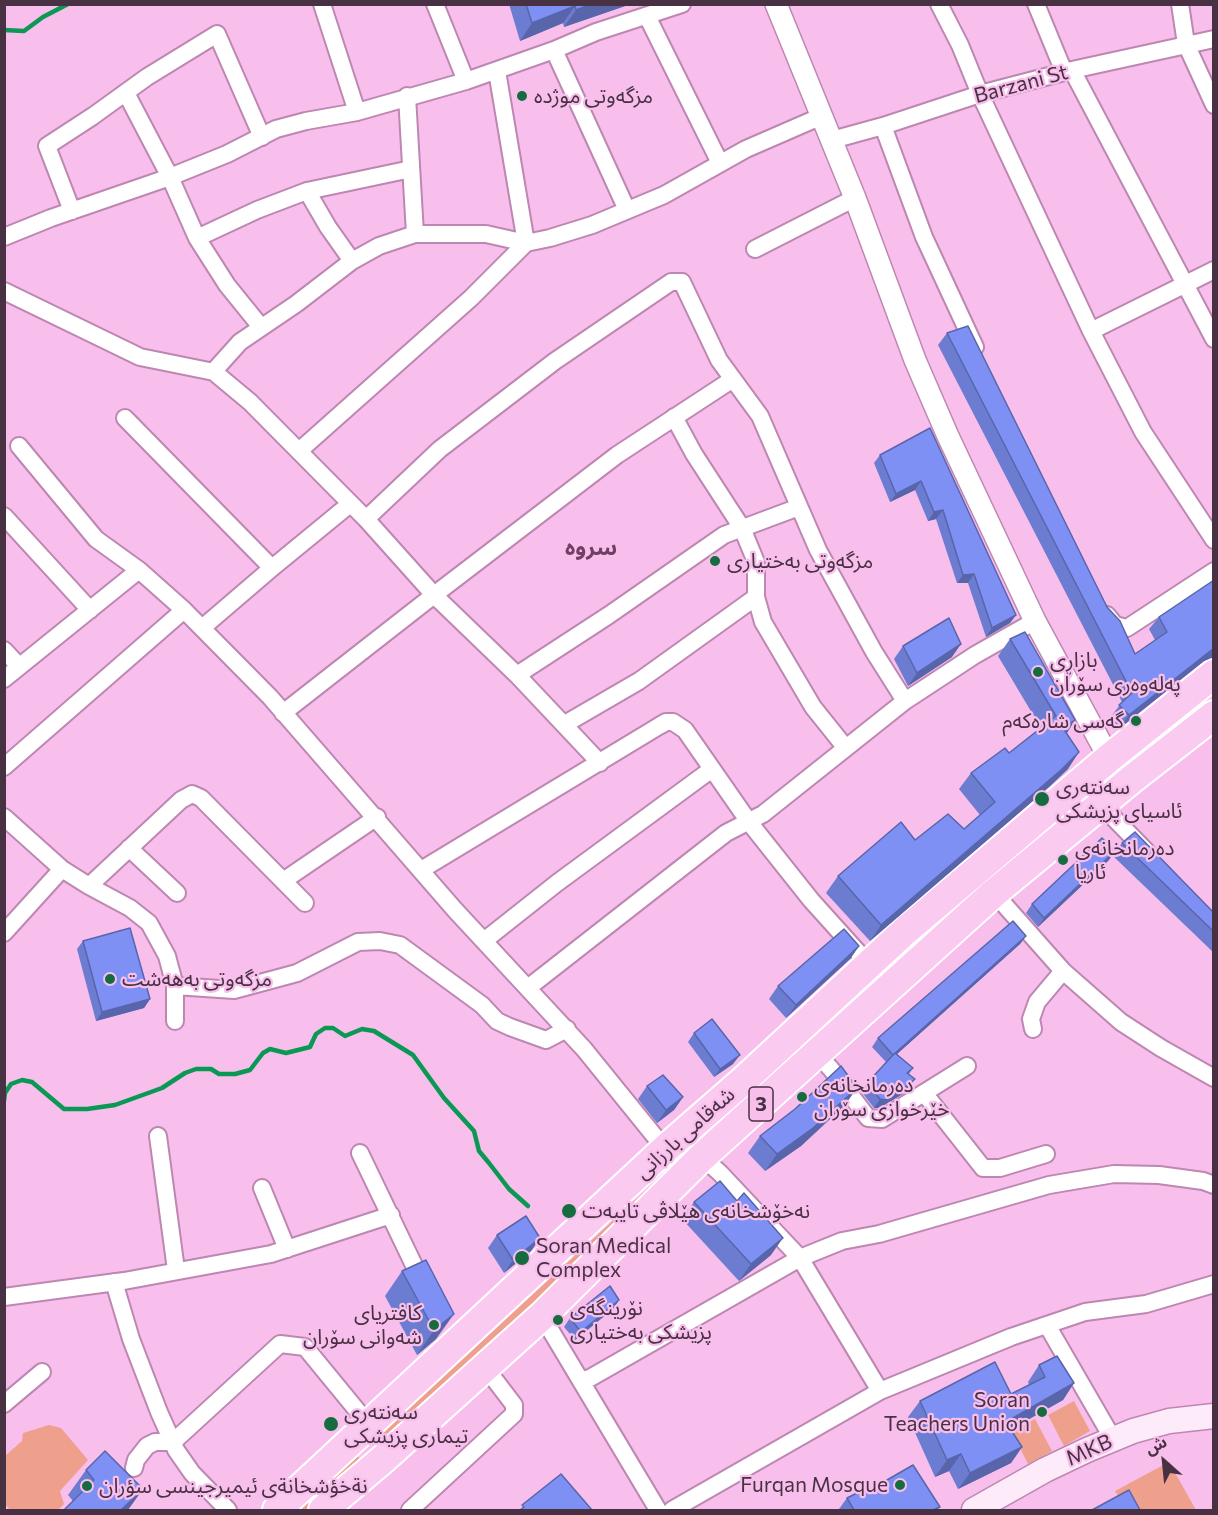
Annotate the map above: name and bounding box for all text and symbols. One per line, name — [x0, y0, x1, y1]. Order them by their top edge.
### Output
street label: Barzani St — [971, 59, 1071, 109]
place label: مزگەوتی موژدە — [534, 83, 653, 109]
marker: مزگەوتی موژدە — [515, 89, 529, 103]
district label: سروە — [565, 535, 617, 561]
place label: مزگەوتی بەختیاری — [727, 548, 873, 574]
marker: مزگەوتی بەختیاری — [708, 554, 722, 568]
place label: بازاڕی پەلەوەری سۆران — [1050, 647, 1181, 697]
marker: بازاڕی پەلەوەری سۆران — [1031, 665, 1045, 679]
place label: گەسی شارەکەم — [1002, 708, 1124, 734]
marker: گەسی شارەکەم — [1129, 714, 1143, 728]
place label: سەنتەری ئاسیای پزیشکی — [1056, 774, 1182, 824]
marker: سەنتەری ئاسیای پزیشکی — [1033, 790, 1051, 808]
place label: دەرمانخانەی ئاریا — [1075, 835, 1174, 885]
marker: دەرمانخانەی ئاریا — [1056, 853, 1070, 867]
place label: مزگەوتی بەهەشت — [122, 966, 272, 992]
marker: مزگەوتی بەهەشت — [103, 972, 117, 986]
place label: دەرمانخانەی خێرخوازی سۆران — [814, 1072, 950, 1122]
street label: شەقامی بارزانی — [630, 1082, 740, 1184]
road number: 3 — [749, 1087, 773, 1121]
marker: دەرمانخانەی خێرخوازی سۆران — [795, 1090, 809, 1104]
place label: نەخۆشخانەی هێلاڤی تایبەت — [582, 1198, 810, 1224]
marker: نەخۆشخانەی هێلاڤی تایبەت — [560, 1202, 578, 1220]
place label: Soran Medical Complex — [536, 1233, 671, 1283]
marker: Soran Medical Complex — [513, 1249, 531, 1267]
place label: نۆرینگەی پزیشکی بەختیاری — [570, 1295, 712, 1345]
place label: کافتریای شەوانی سۆران — [303, 1300, 422, 1350]
marker: نۆرینگەی پزیشکی بەختیاری — [551, 1313, 565, 1327]
marker: کافتریای شەوانی سۆران — [427, 1318, 441, 1332]
place label: Soran Teachers Union — [884, 1387, 1030, 1437]
place label: سەنتەری تیماری پزیشکی — [344, 1399, 468, 1449]
marker: Soran Teachers Union — [1035, 1405, 1049, 1419]
marker: سەنتەری تیماری پزیشکی — [322, 1415, 340, 1433]
street label: MKB — [1062, 1429, 1116, 1471]
north arrow — [1134, 1431, 1194, 1491]
text: ش — [1142, 1431, 1170, 1458]
place label: Furqan Mosque — [740, 1472, 888, 1498]
place label: نةخؤشخانةى ئیميرجينسى سؤران — [99, 1473, 368, 1499]
marker: Furqan Mosque — [893, 1478, 907, 1492]
marker: نةخؤشخانةى ئیميرجينسى سؤران — [80, 1479, 94, 1493]

